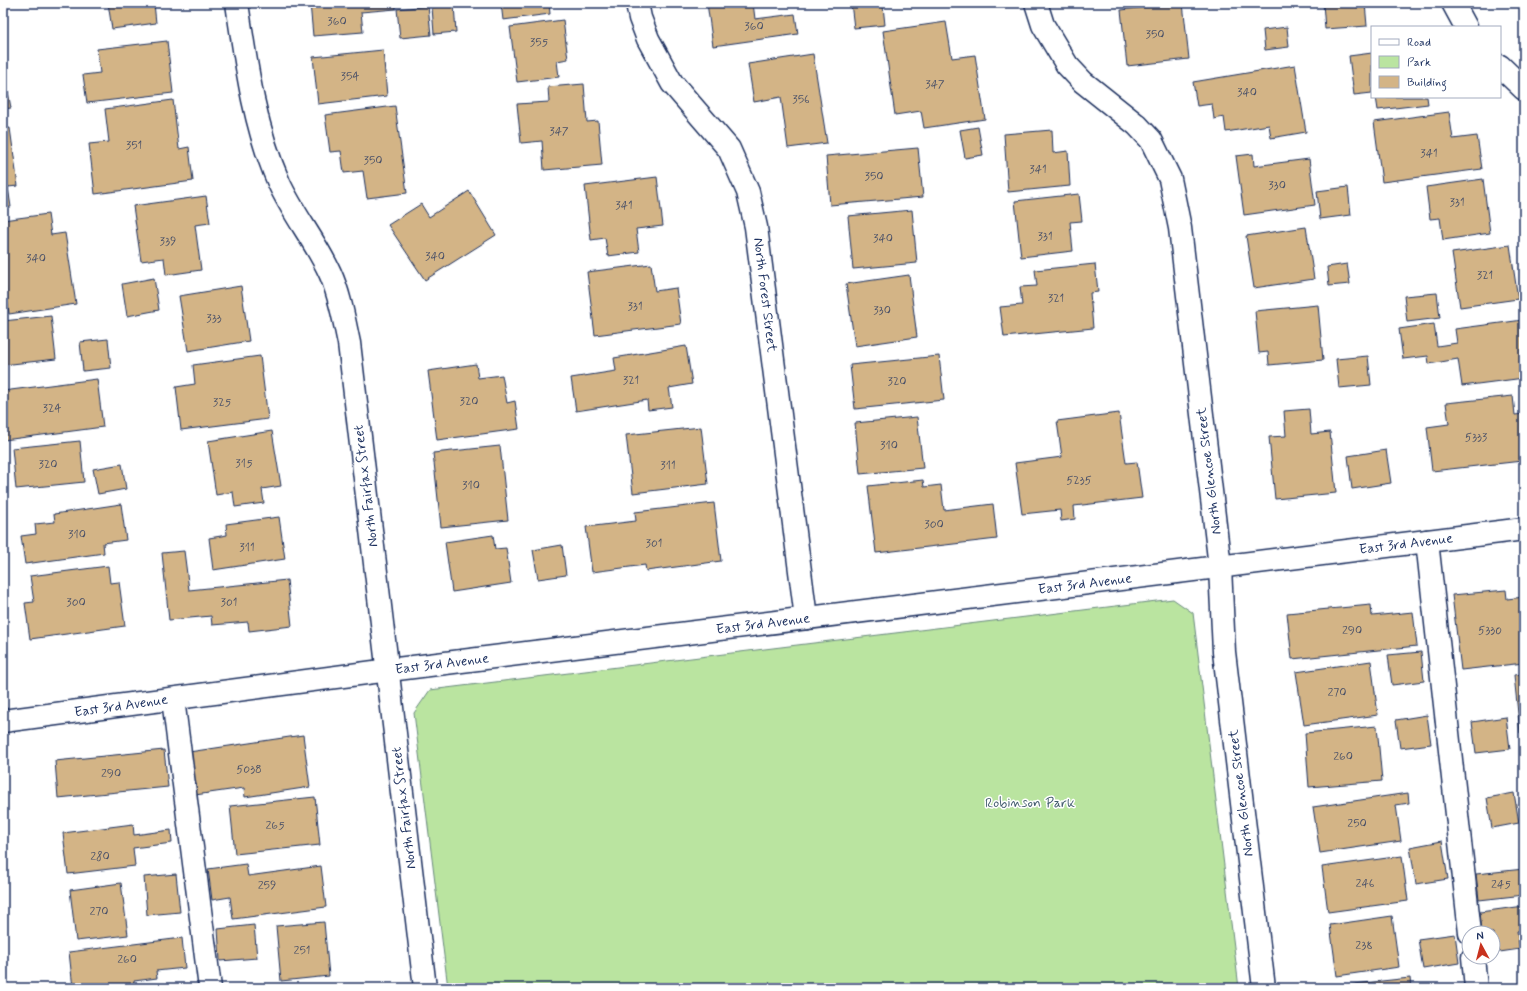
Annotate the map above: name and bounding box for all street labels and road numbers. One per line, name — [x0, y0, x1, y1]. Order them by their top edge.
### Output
street label: North Forest Street — [749, 237, 781, 354]
street label: North Glencoe Street — [1192, 406, 1226, 536]
street label: North Fairfax Street — [350, 424, 382, 548]
street label: East 3rd Avenue — [1358, 529, 1454, 559]
street label: East 3rd Avenue — [1037, 569, 1133, 599]
street label: East 3rd Avenue — [715, 609, 811, 639]
street label: East 3rd Avenue — [394, 649, 490, 679]
street label: East 3rd Avenue — [73, 691, 169, 721]
street label: North Glencoe Street — [1224, 728, 1258, 858]
street label: North Fairfax Street — [388, 746, 420, 870]

